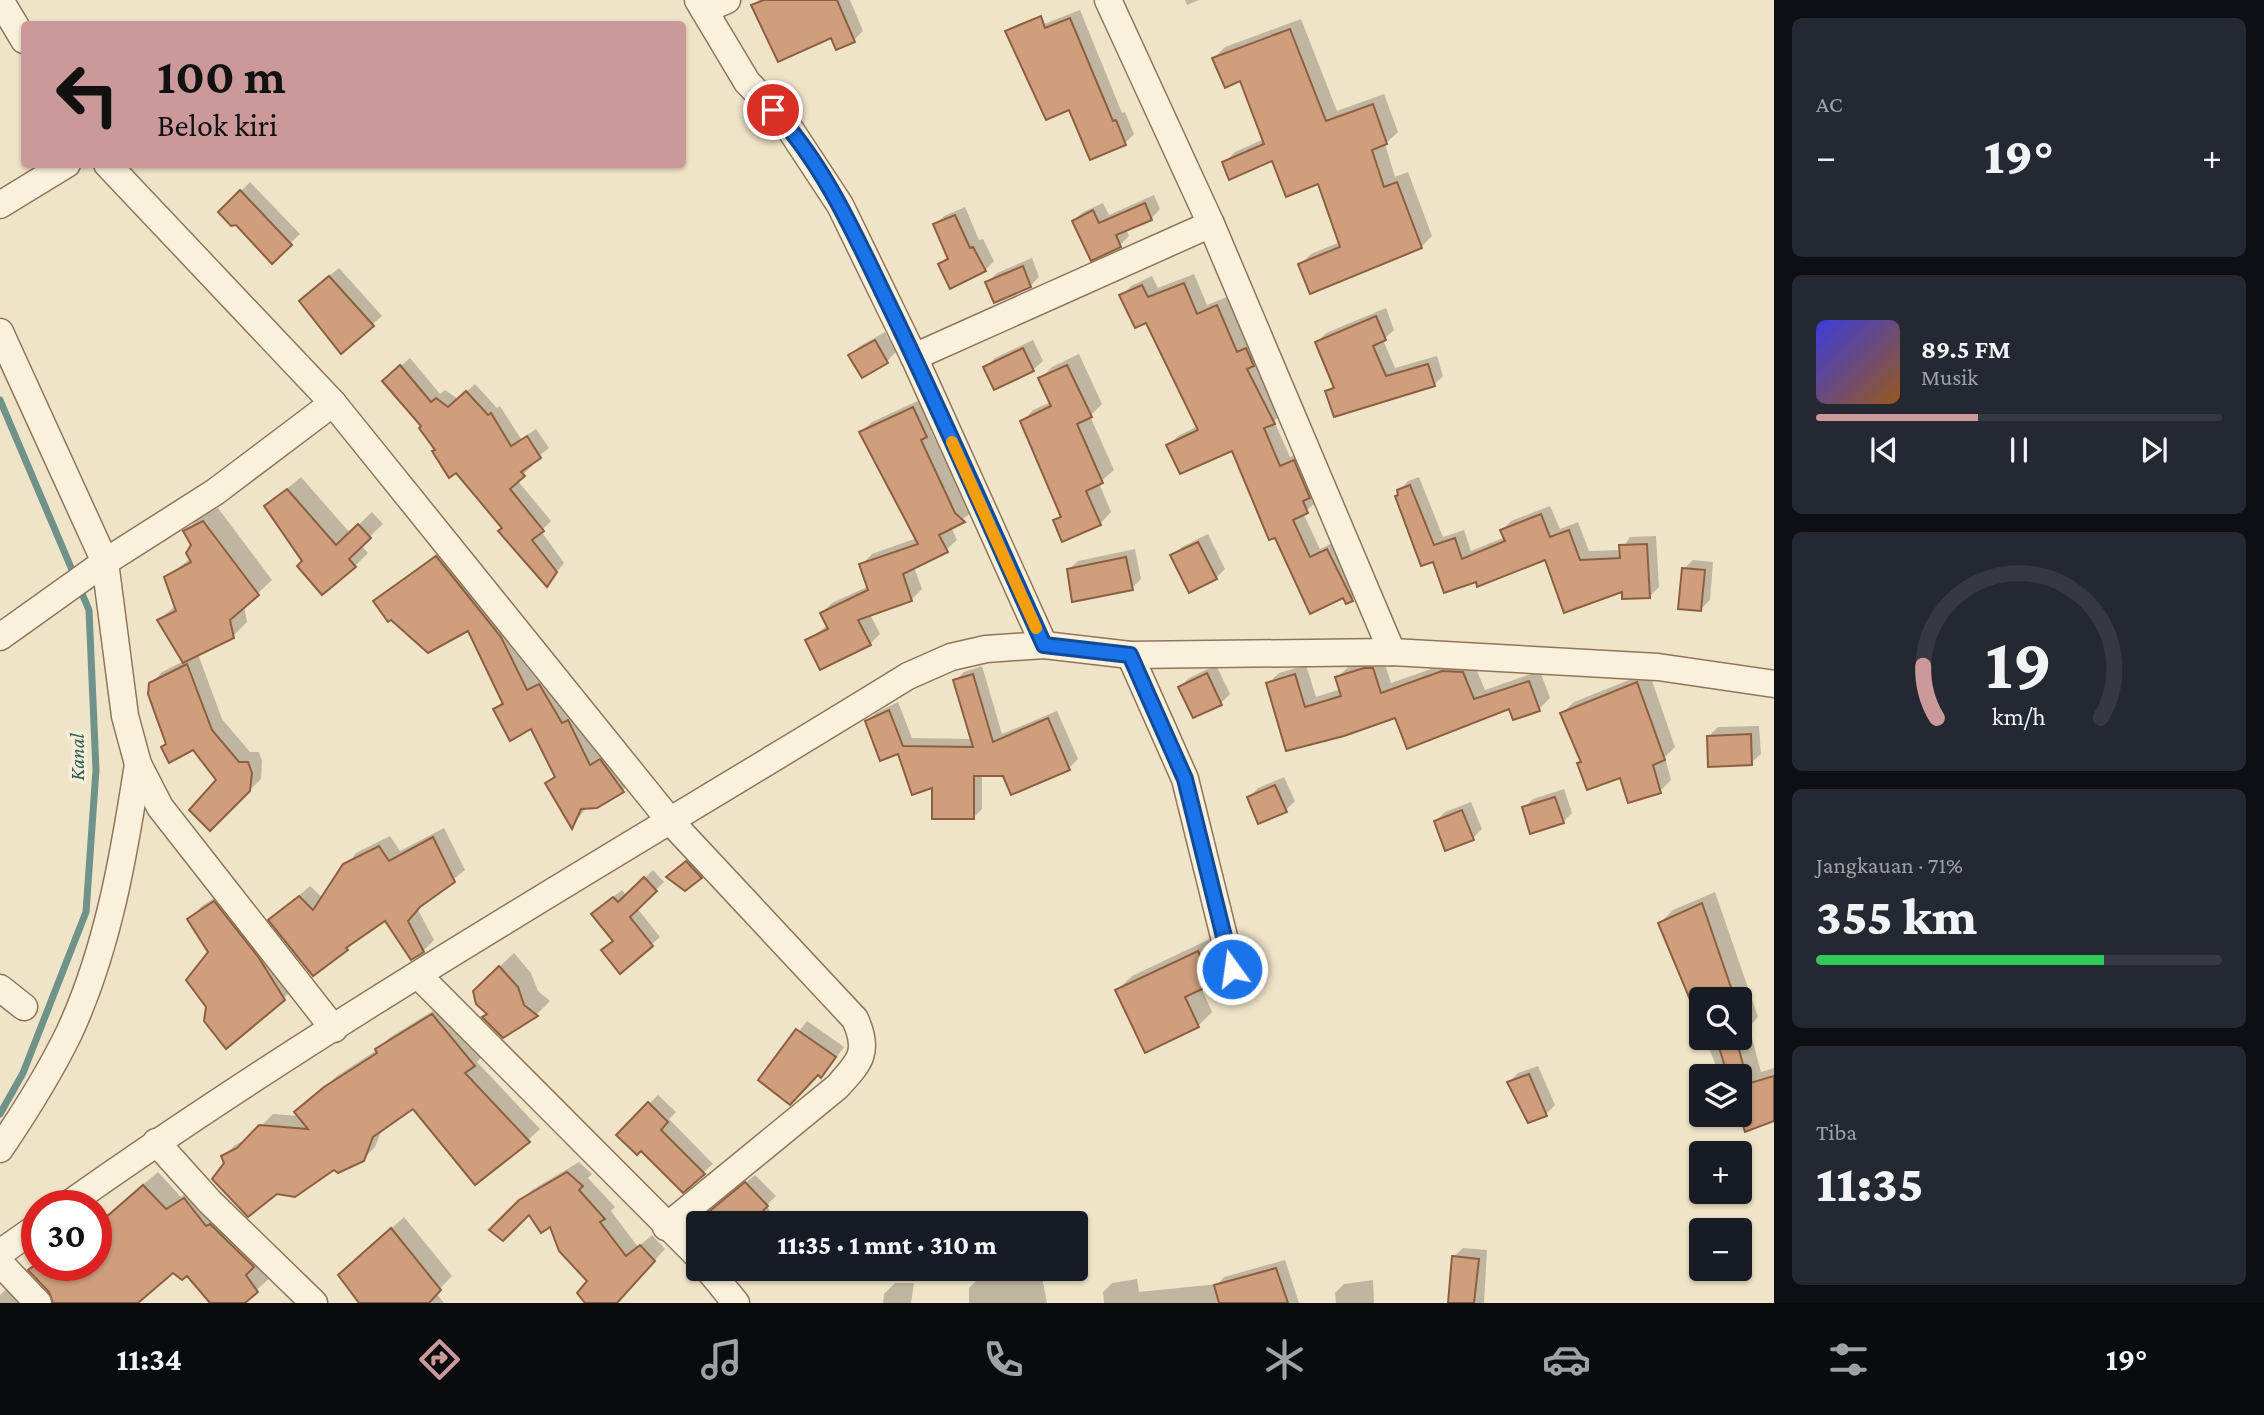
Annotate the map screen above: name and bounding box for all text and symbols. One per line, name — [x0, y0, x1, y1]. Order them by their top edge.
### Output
icon: left — [42, 49, 133, 140]
text: 100 m — [157, 49, 286, 104]
pin — [743, 80, 803, 140]
icon: arrive — [754, 91, 792, 129]
text: AC — [1816, 91, 1843, 117]
text: Belok kiri — [157, 107, 278, 143]
text: 19° — [1984, 126, 2054, 184]
text: − — [1816, 135, 1836, 177]
text: + — [2202, 135, 2222, 177]
text: 89.5 FM — [1921, 335, 2011, 364]
text: Musik — [1921, 364, 1978, 390]
icon: previous — [1865, 431, 1903, 469]
icon: pause — [2000, 431, 2038, 469]
icon: next — [2135, 431, 2173, 469]
text: 19 — [1986, 623, 2052, 704]
text: km/h — [1992, 702, 2046, 729]
water label: Kanal — [65, 732, 89, 781]
text: Jangkauan · 71% — [1816, 852, 1963, 878]
text: 355 km — [1816, 887, 1977, 945]
position arrow — [1195, 932, 1269, 1006]
map controls — [1689, 987, 1752, 1281]
button: search — [1689, 987, 1752, 1050]
button: layers — [1689, 1064, 1752, 1127]
text: Tiba — [1816, 1119, 1857, 1145]
button: + — [1689, 1141, 1752, 1204]
text: 11:35 — [1816, 1154, 1924, 1212]
speed limit sign: 30 — [21, 1190, 112, 1281]
button: − — [1689, 1218, 1752, 1281]
text: 11:35 · 1 mnt · 310 m — [777, 1231, 997, 1260]
icon: directions — [415, 1335, 464, 1384]
icon: music — [697, 1335, 746, 1384]
icon: phone — [979, 1335, 1028, 1384]
icon: climate — [1260, 1335, 1309, 1384]
icon: car — [1542, 1335, 1591, 1384]
icon: filters — [1824, 1335, 1873, 1384]
text: 11:34 — [116, 1341, 182, 1377]
text: 19° — [2106, 1341, 2148, 1377]

